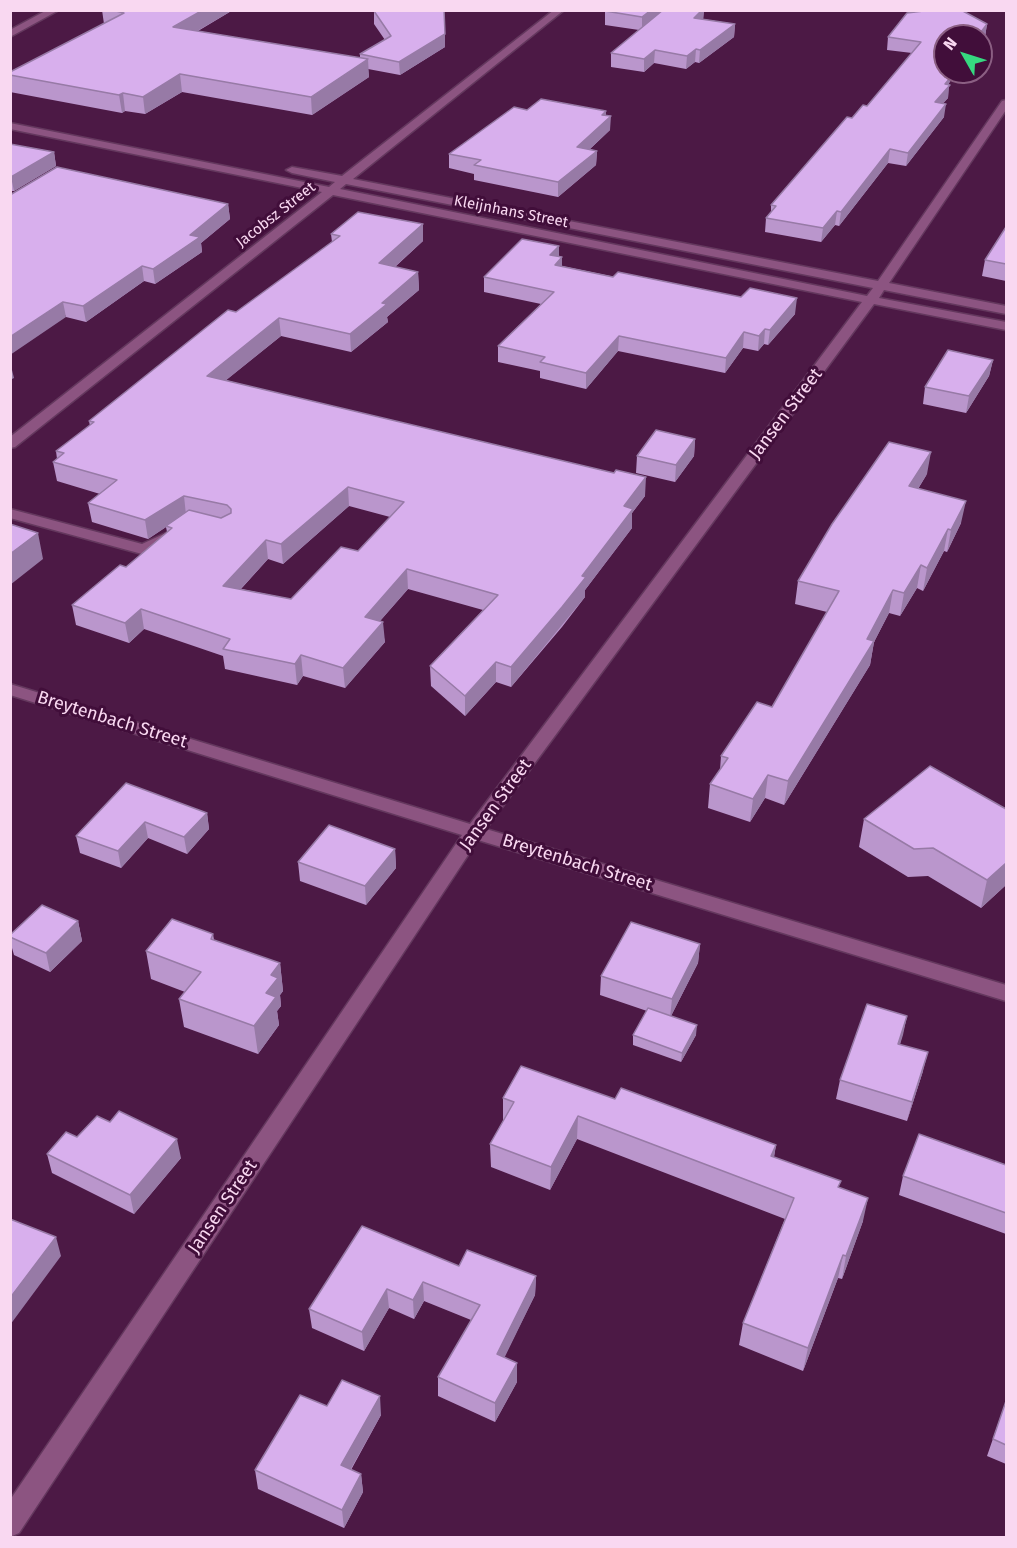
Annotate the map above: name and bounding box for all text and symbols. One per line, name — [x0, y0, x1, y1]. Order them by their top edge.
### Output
north arrow — [933, 24, 993, 84]
text: N — [939, 34, 961, 54]
street label: Jacobsz Street — [233, 179, 319, 251]
street label: Kleijnhans Street — [452, 192, 570, 232]
street label: Jansen Street — [745, 364, 827, 464]
street label: Breytenbach Street — [34, 687, 190, 753]
street label: Jansen Street — [455, 755, 537, 855]
street label: Breytenbach Street — [499, 830, 655, 896]
street label: Jansen Street — [184, 1156, 262, 1258]

